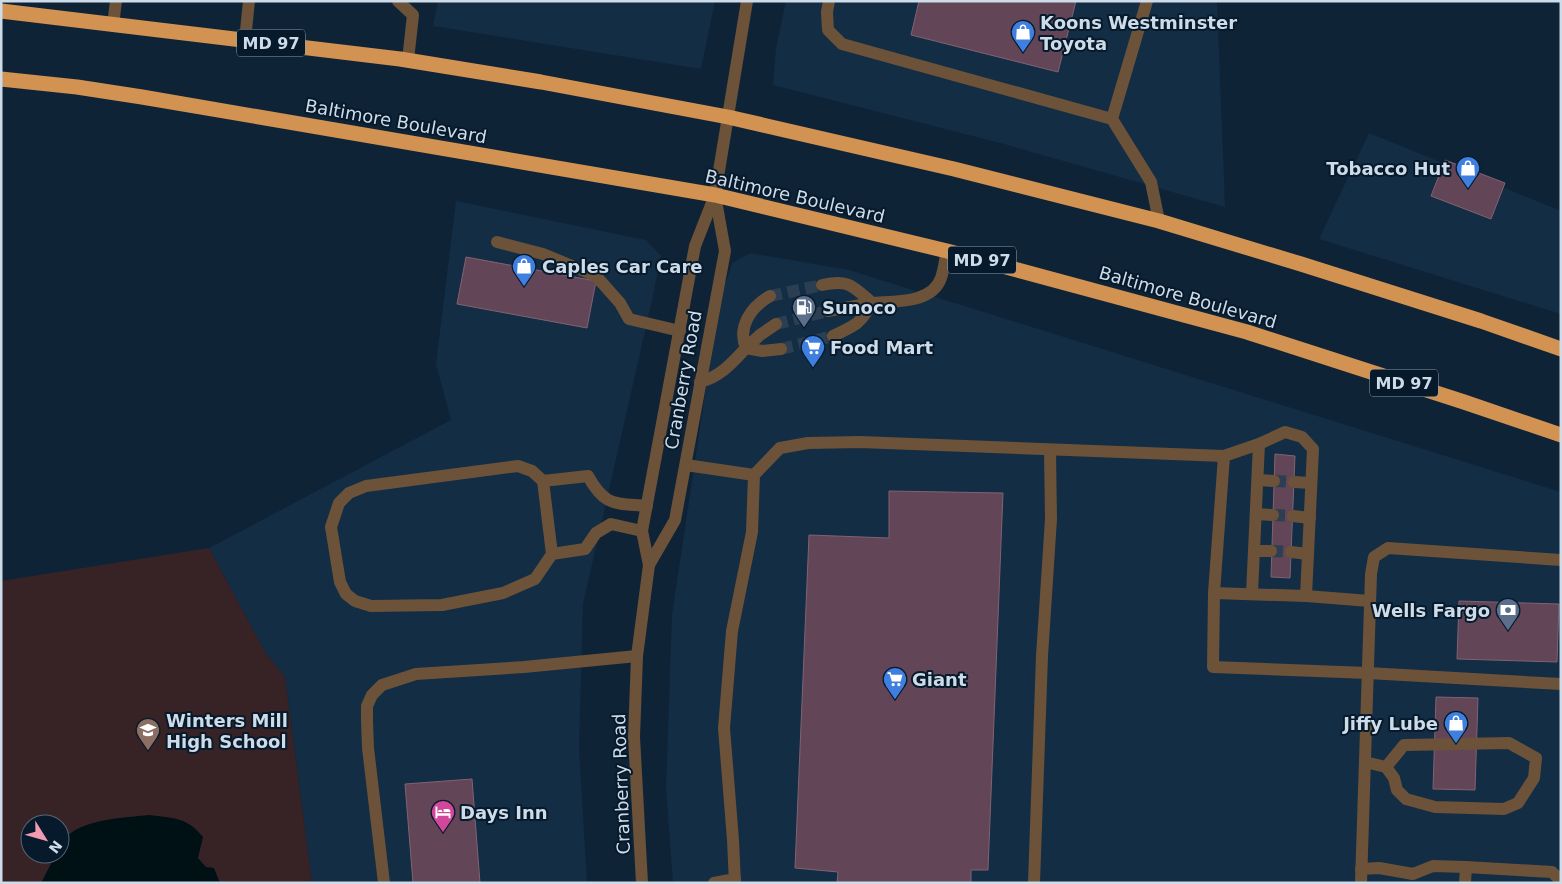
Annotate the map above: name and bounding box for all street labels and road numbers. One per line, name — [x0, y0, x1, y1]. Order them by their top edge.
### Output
road number: MD 97 — [237, 29, 305, 56]
street label: Baltimore Boulevard — [304, 95, 488, 147]
street label: Baltimore Boulevard — [703, 165, 887, 227]
road number: MD 97 — [948, 246, 1016, 274]
street label: Baltimore Boulevard — [1097, 262, 1279, 332]
street label: Cranberry Road — [660, 309, 706, 451]
road number: MD 97 — [1370, 369, 1438, 396]
street label: Cranberry Road — [608, 713, 634, 855]

